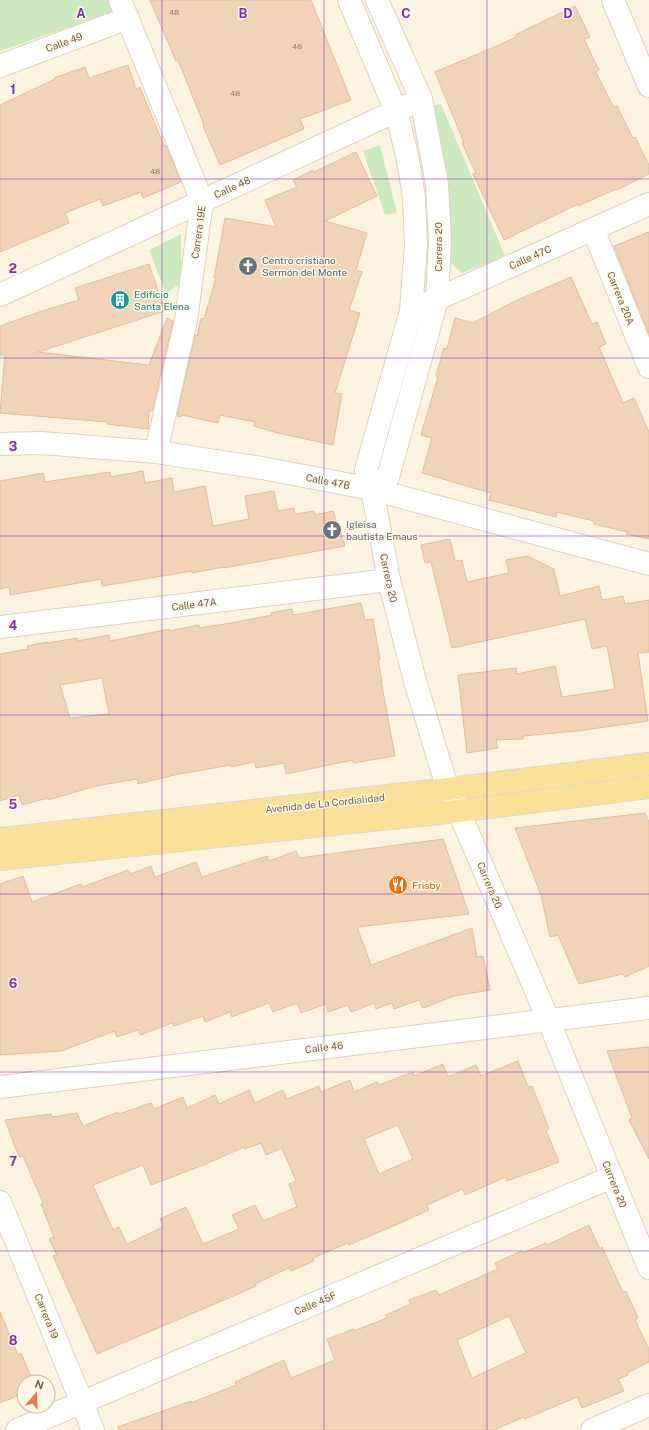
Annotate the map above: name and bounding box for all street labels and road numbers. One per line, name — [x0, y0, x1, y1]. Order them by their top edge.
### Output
street label: Calle 49 — [44, 30, 84, 54]
street label: Calle 48 — [212, 173, 252, 201]
street label: Carrera 19E — [188, 204, 208, 260]
street label: Carrera 20 — [432, 222, 444, 272]
street label: Calle 47C — [507, 242, 553, 272]
street label: Carrera 20A — [605, 270, 637, 326]
street label: Calle 47B — [305, 471, 352, 491]
street label: Carrera 20 — [378, 553, 400, 603]
street label: Calle 47A — [171, 595, 217, 613]
street label: Avenida de La Cordialidad — [265, 791, 385, 815]
street label: Carrera 20 — [475, 860, 505, 910]
street label: Calle 46 — [304, 1039, 344, 1055]
street label: Carrera 20 — [600, 1159, 630, 1209]
street label: Calle 45F — [292, 1289, 338, 1317]
street label: Carrera 19 — [32, 1292, 62, 1340]

